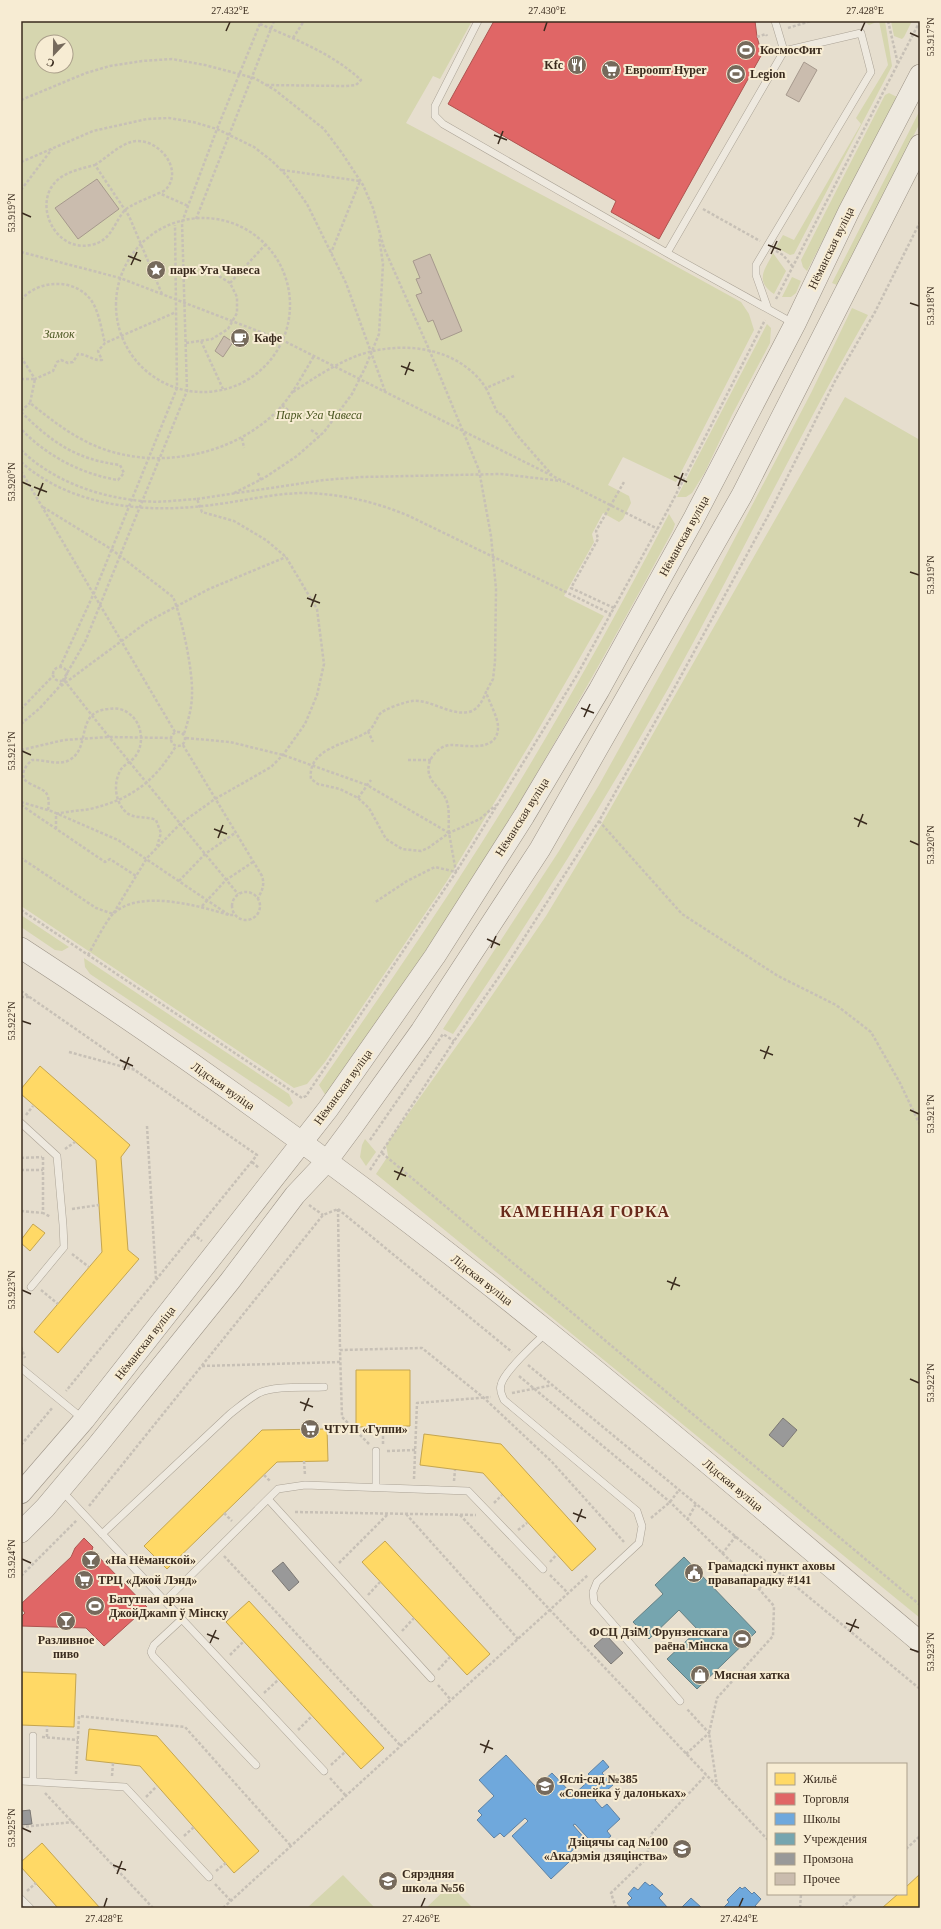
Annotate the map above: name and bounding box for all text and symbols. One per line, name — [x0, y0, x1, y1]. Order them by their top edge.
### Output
text: 27.432°E — [211, 5, 249, 16]
text: 27.430°E — [528, 5, 566, 16]
text: 27.428°E — [846, 5, 884, 16]
text: 53.917°N — [925, 18, 936, 56]
north arrow — [34, 34, 74, 74]
sports icon: КосмосФит — [735, 39, 757, 61]
place label: КосмосФит — [760, 43, 822, 57]
restaurant icon: Kfc — [566, 54, 588, 76]
text: С — [44, 56, 56, 70]
place label: Kfc — [544, 58, 564, 72]
supermarket icon: Евроопт Hyper — [600, 59, 622, 81]
place label: Евроопт Hyper — [625, 63, 707, 77]
sports icon: Legion — [725, 63, 747, 85]
place label: Legion — [750, 67, 786, 81]
text: 53.919°N — [6, 194, 17, 232]
street label: Нёманская вуліца — [805, 204, 857, 291]
place icon: парк Уга Чавеса — [145, 259, 167, 281]
place label: парк Уга Чавеса — [170, 263, 260, 277]
text: 53.918°N — [925, 287, 936, 325]
park label: Замок — [43, 327, 75, 341]
cafe icon: Кафе — [229, 327, 251, 349]
place label: Кафе — [254, 331, 283, 345]
park label: Парк Уга Чавеса — [275, 408, 362, 422]
text: 53.920°N — [6, 463, 17, 501]
street label: Нёманская вуліца — [656, 493, 712, 579]
text: 53.919°N — [925, 556, 936, 594]
text: 53.921°N — [6, 732, 17, 770]
street label: Нёманская вуліца — [492, 775, 552, 859]
text: 53.920°N — [925, 826, 936, 864]
text: 53.922°N — [6, 1002, 17, 1040]
street label: Нёманская вуліца — [311, 1046, 375, 1127]
street label: Лідская вуліца — [189, 1059, 258, 1113]
text: 53.921°N — [925, 1095, 936, 1133]
district label: КАМЕННАЯ ГОРКА — [500, 1203, 670, 1220]
street label: Лідская вуліца — [448, 1252, 516, 1309]
text: 53.923°N — [6, 1271, 17, 1309]
street label: Нёманская вуліца — [112, 1303, 179, 1383]
text: 53.922°N — [925, 1364, 936, 1402]
supermarket icon: ЧТУП «Гуппи» — [299, 1418, 321, 1440]
place label: ЧТУП «Гуппи» — [324, 1422, 408, 1436]
street label: Лідская вуліца — [700, 1456, 766, 1515]
text: 53.924°N — [6, 1540, 17, 1578]
bar icon: «На Нёманской» — [80, 1549, 102, 1571]
place label: «На Нёманской» — [105, 1553, 196, 1567]
place label: Грамадскі пункт аховы правапарадку #141 — [708, 1559, 836, 1587]
public building icon: Грамадскі пункт аховы правапарадку #141 — [683, 1562, 705, 1584]
supermarket icon: ТРЦ «Джой Лэнд» — [73, 1569, 95, 1591]
place label: ТРЦ «Джой Лэнд» — [98, 1573, 197, 1587]
place label: Батутная арэна ДжойДжамп ў Мінску — [109, 1592, 228, 1620]
sports icon: Батутная арэна ДжойДжамп ў Мінску — [84, 1595, 106, 1617]
bar icon: Разливное пиво — [55, 1610, 77, 1632]
place label: ФСЦ ДзіМ Фрунзенскага раёна Мінска — [589, 1625, 728, 1653]
sports icon: ФСЦ ДзіМ Фрунзенскага раёна Мінска — [731, 1628, 753, 1650]
place label: Разливное пиво — [38, 1633, 95, 1661]
text: 53.923°N — [925, 1633, 936, 1671]
shop icon: Мясная хатка — [689, 1664, 711, 1686]
place label: Мясная хатка — [714, 1668, 790, 1682]
legend — [767, 1763, 907, 1895]
place label: Яслі-сад №385 «Сонейка ў далоньках» — [559, 1772, 686, 1800]
text: Жильё — [803, 1772, 837, 1786]
school or university icon: Яслі-сад №385 «Сонейка ў далоньках» — [534, 1775, 556, 1797]
text: Торговля — [803, 1792, 850, 1806]
text: 53.925°N — [6, 1809, 17, 1847]
text: Школы — [803, 1812, 840, 1826]
text: Учреждения — [803, 1832, 867, 1846]
place label: Дзіцячы сад №100 «Акадэмія дзяцінства» — [544, 1835, 668, 1863]
school or university icon: Дзіцячы сад №100 «Акадэмія дзяцінства» — [671, 1838, 693, 1860]
text: Промзона — [803, 1852, 854, 1866]
place label: Сярэдняя школа №56 — [402, 1867, 465, 1895]
school or university icon: Сярэдняя школа №56 — [377, 1870, 399, 1892]
text: Прочее — [803, 1872, 840, 1886]
text: 27.428°E — [85, 1913, 123, 1924]
text: 27.426°E — [402, 1913, 440, 1924]
text: 27.424°E — [720, 1913, 758, 1924]

